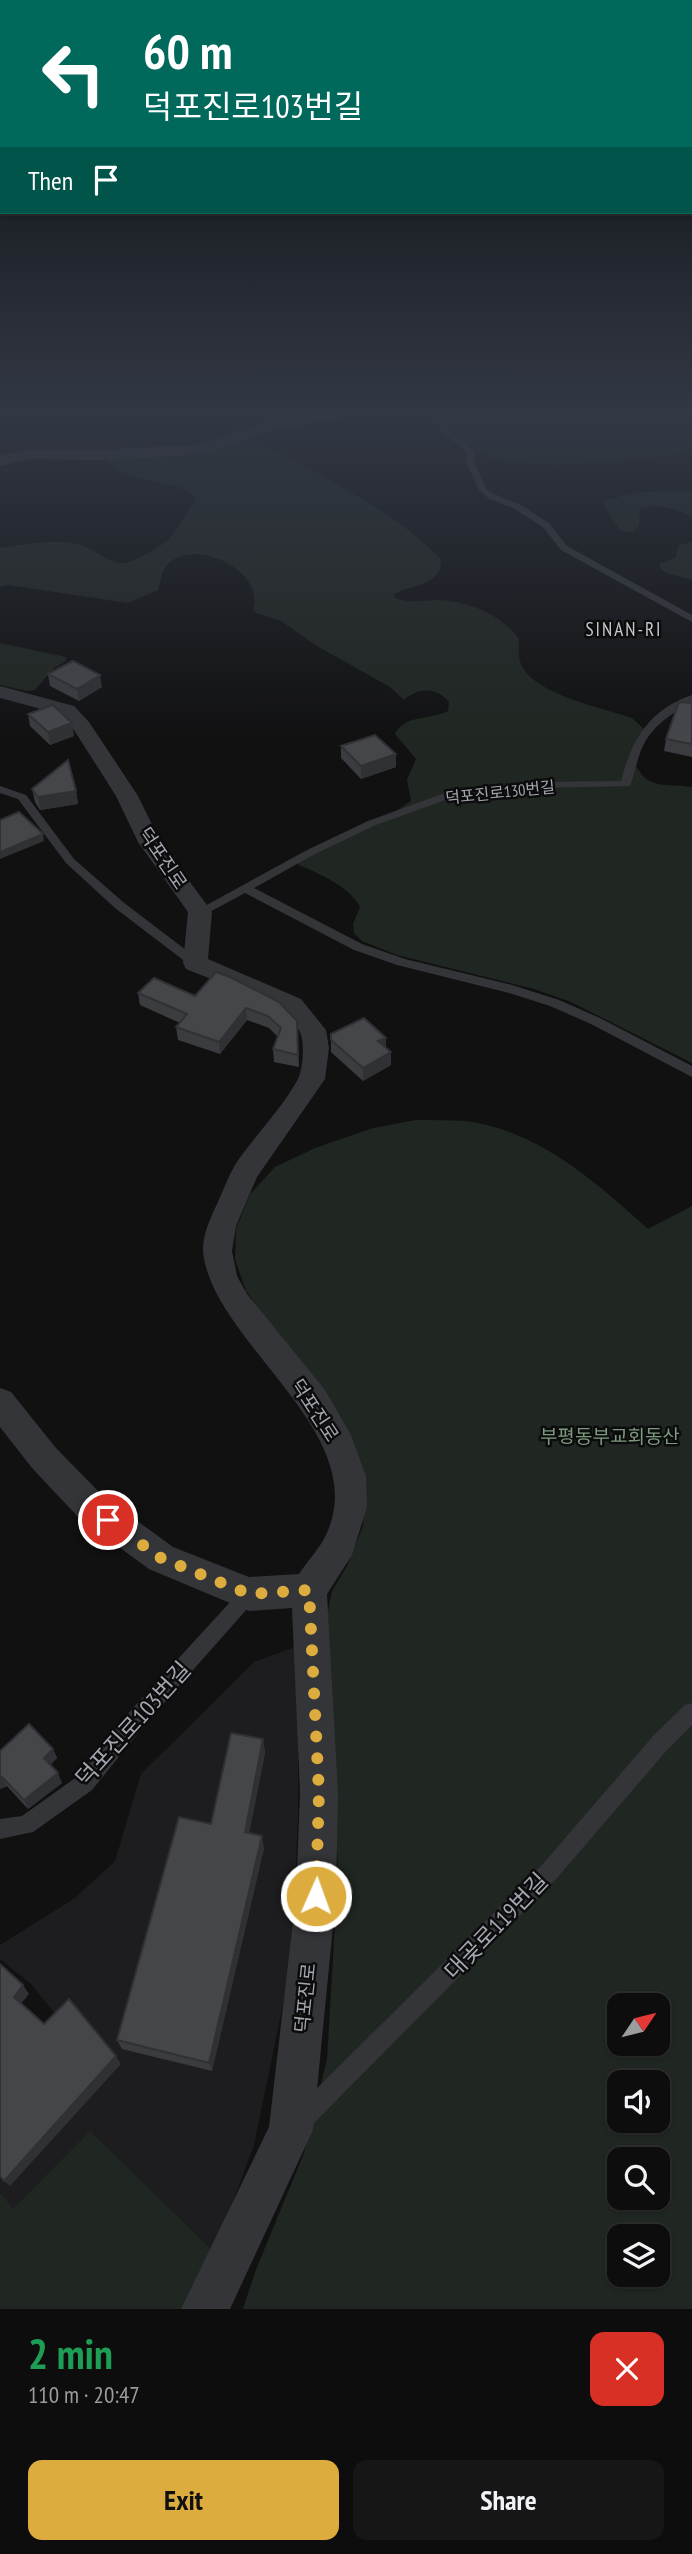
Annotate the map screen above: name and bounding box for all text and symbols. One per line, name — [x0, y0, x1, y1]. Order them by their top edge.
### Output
text: 60 m — [143, 19, 232, 83]
icon: left — [28, 28, 119, 119]
text: 덕포진로103번길 — [143, 85, 363, 127]
icon: arrive — [87, 161, 125, 199]
text: Then — [28, 164, 73, 197]
district label: SINAN-RI — [585, 617, 663, 641]
street label: 덕포진로130번길 — [444, 776, 556, 808]
street label: 덕포진로 — [134, 822, 192, 894]
street label: 덕포진로 — [286, 1374, 344, 1446]
park label: 부평동부교회동산 — [540, 1424, 680, 1448]
pin — [78, 1490, 138, 1550]
icon: arrive — [89, 1501, 127, 1539]
street label: 덕포진로103번길 — [69, 1655, 196, 1792]
position arrow — [279, 1859, 353, 1933]
street label: 대곶로119번길 — [438, 1866, 554, 1985]
street label: 덕포진로 — [289, 1962, 321, 2034]
north arrow — [607, 1993, 670, 2056]
map controls — [607, 1993, 670, 2287]
button: sound — [607, 2070, 670, 2133]
button: search — [607, 2147, 670, 2210]
button: layers — [607, 2224, 670, 2287]
text: 2 min — [28, 2326, 113, 2381]
button: close — [590, 2332, 664, 2406]
text: 110 m · 20:47 — [28, 2380, 140, 2409]
button: Exit — [28, 2460, 339, 2540]
button: Share — [353, 2460, 664, 2540]

